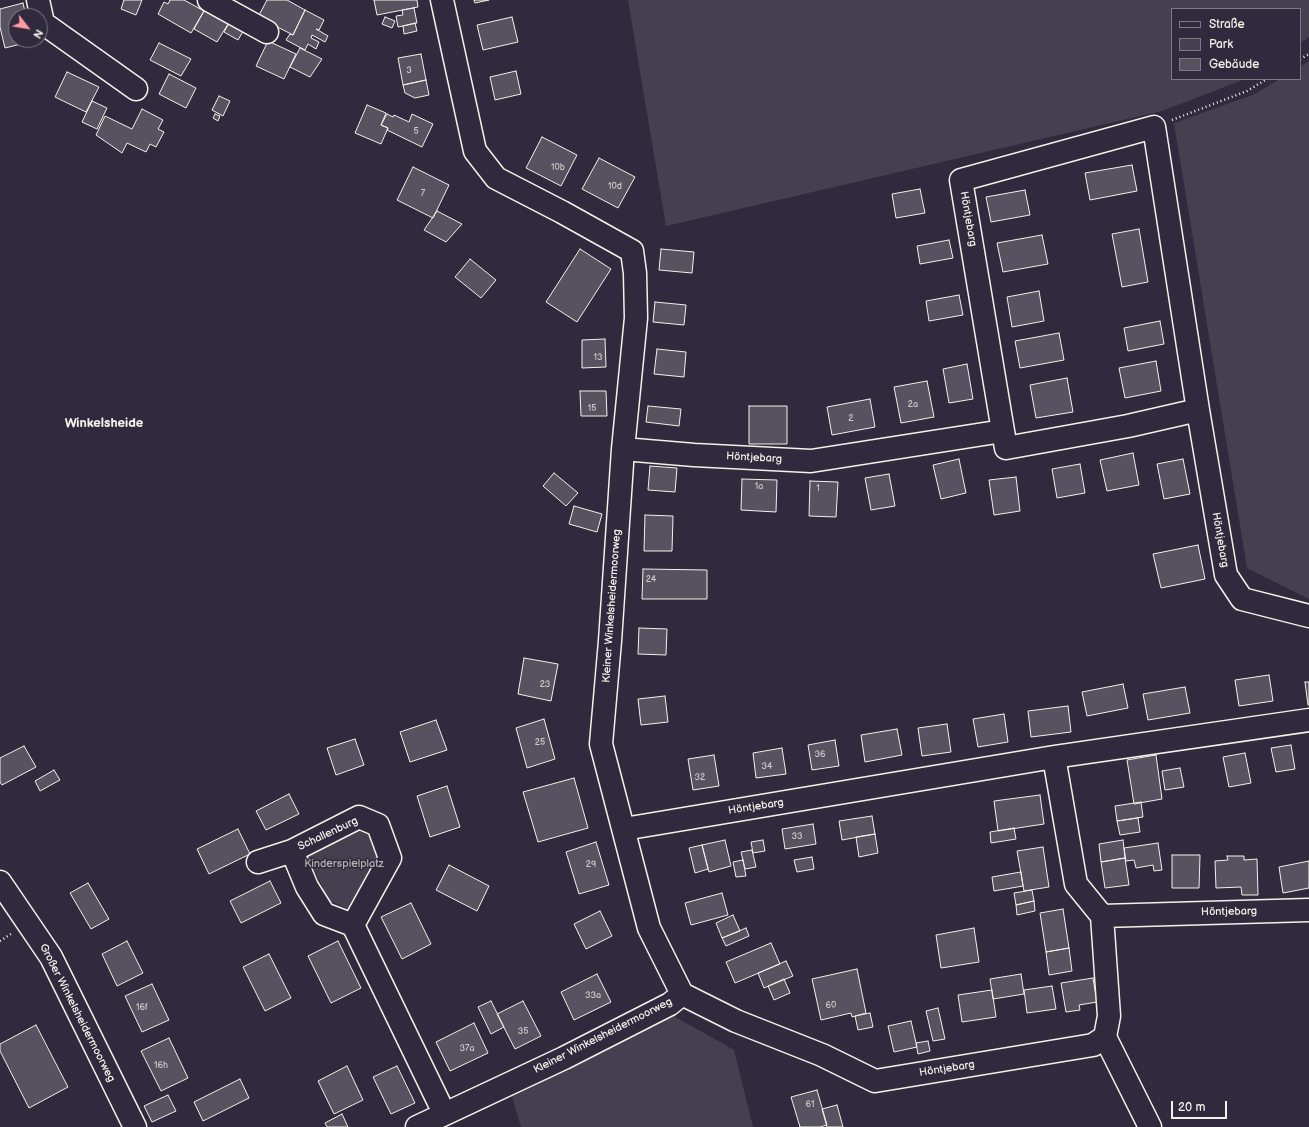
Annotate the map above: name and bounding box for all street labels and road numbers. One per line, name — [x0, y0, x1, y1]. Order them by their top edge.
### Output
street label: Höntjebarg — [957, 190, 979, 248]
street label: Höntjebarg — [726, 450, 782, 466]
street label: Höntjebarg — [1209, 511, 1231, 569]
street label: Kleiner Winkelsheidermoorweg — [600, 529, 624, 683]
street label: Höntjebarg — [727, 796, 785, 818]
street label: Schallenburg — [296, 814, 360, 854]
street label: Höntjebarg — [1201, 905, 1257, 919]
street label: Großer Winkelsheidermoorweg — [36, 942, 118, 1084]
street label: Kleiner Winkelsheidermoorweg — [531, 995, 675, 1077]
street label: Höntjebarg — [918, 1058, 976, 1080]

